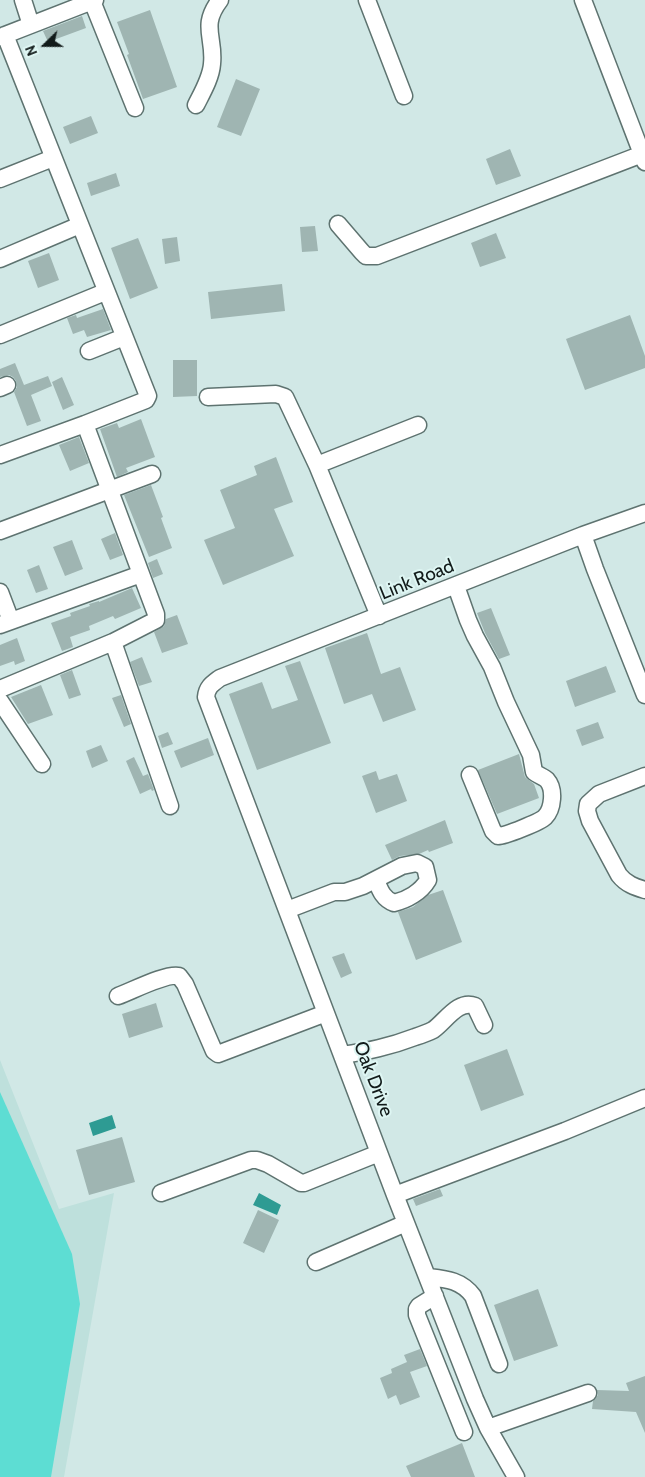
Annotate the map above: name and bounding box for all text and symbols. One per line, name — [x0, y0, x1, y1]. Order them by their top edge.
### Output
north arrow — [20, 20, 70, 70]
text: N — [21, 43, 41, 59]
street label: Link Road — [376, 555, 458, 605]
street label: Oak Drive — [348, 1038, 398, 1120]

